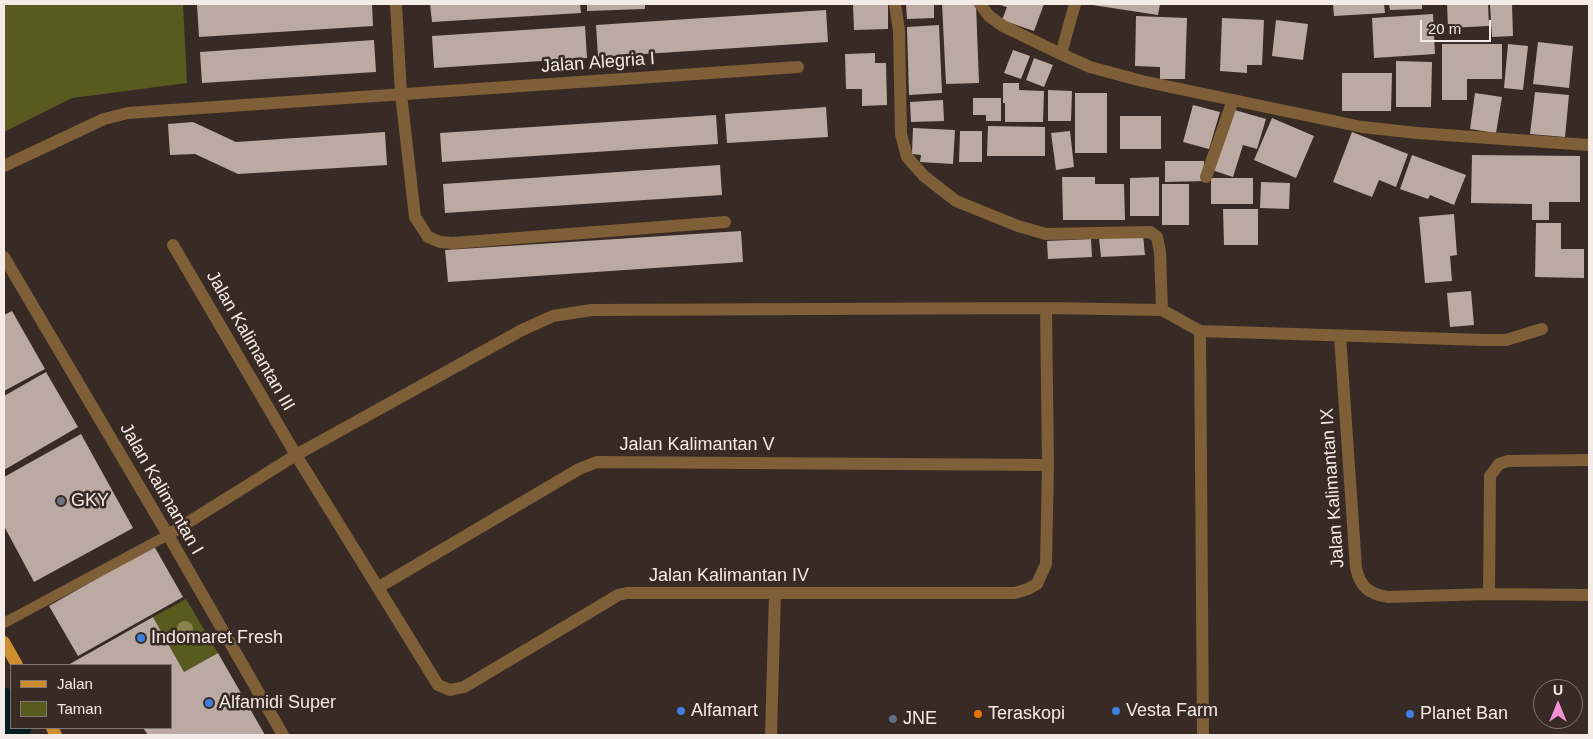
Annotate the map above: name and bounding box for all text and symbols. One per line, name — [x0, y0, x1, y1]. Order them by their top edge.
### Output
scale bar — [1423, 10, 1494, 42]
text: 20 m — [1428, 20, 1461, 37]
street label: Jalan Alegria I — [540, 48, 656, 78]
street label: Jalan Kalimantan III — [201, 267, 299, 415]
street label: Jalan Kalimantan IX — [1317, 407, 1349, 569]
street label: Jalan Kalimantan I — [115, 419, 207, 559]
street label: Jalan Kalimantan V — [619, 434, 775, 456]
place label: GKY — [71, 490, 109, 512]
marker: GKY — [55, 495, 67, 507]
street label: Jalan Kalimantan IV — [649, 565, 809, 587]
place label: Indomaret Fresh — [151, 627, 283, 649]
marker: Indomaret Fresh — [135, 632, 147, 644]
legend — [10, 664, 172, 729]
text: Jalan — [57, 675, 93, 692]
north arrow — [1533, 679, 1583, 729]
text: U — [1553, 682, 1563, 698]
place label: Alfamidi Super — [219, 692, 336, 714]
marker: Alfamidi Super — [203, 697, 215, 709]
text: Taman — [57, 700, 102, 717]
place label: Alfamart — [691, 700, 758, 722]
place label: Vesta Farm — [1126, 700, 1218, 722]
place label: Teraskopi — [988, 703, 1065, 725]
place label: Planet Ban — [1420, 703, 1508, 725]
marker: Alfamart — [675, 705, 687, 717]
marker: Vesta Farm — [1110, 705, 1122, 717]
place label: JNE — [903, 708, 937, 730]
marker: Teraskopi — [972, 708, 984, 720]
marker: Planet Ban — [1404, 708, 1416, 720]
marker: JNE — [887, 713, 899, 725]

